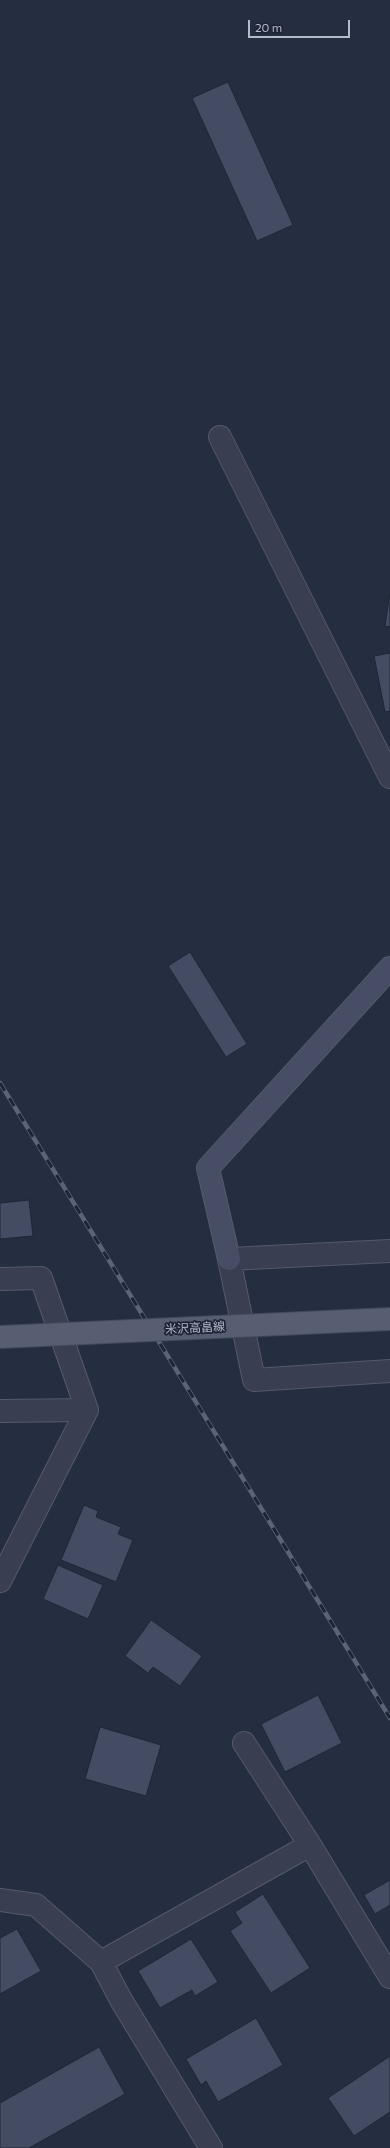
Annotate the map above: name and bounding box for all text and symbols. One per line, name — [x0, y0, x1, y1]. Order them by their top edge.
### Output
scale bar — [250, 12, 352, 38]
text: 20 m — [255, 20, 282, 34]
street label: 米沢高畠線 — [165, 1319, 225, 1337]

